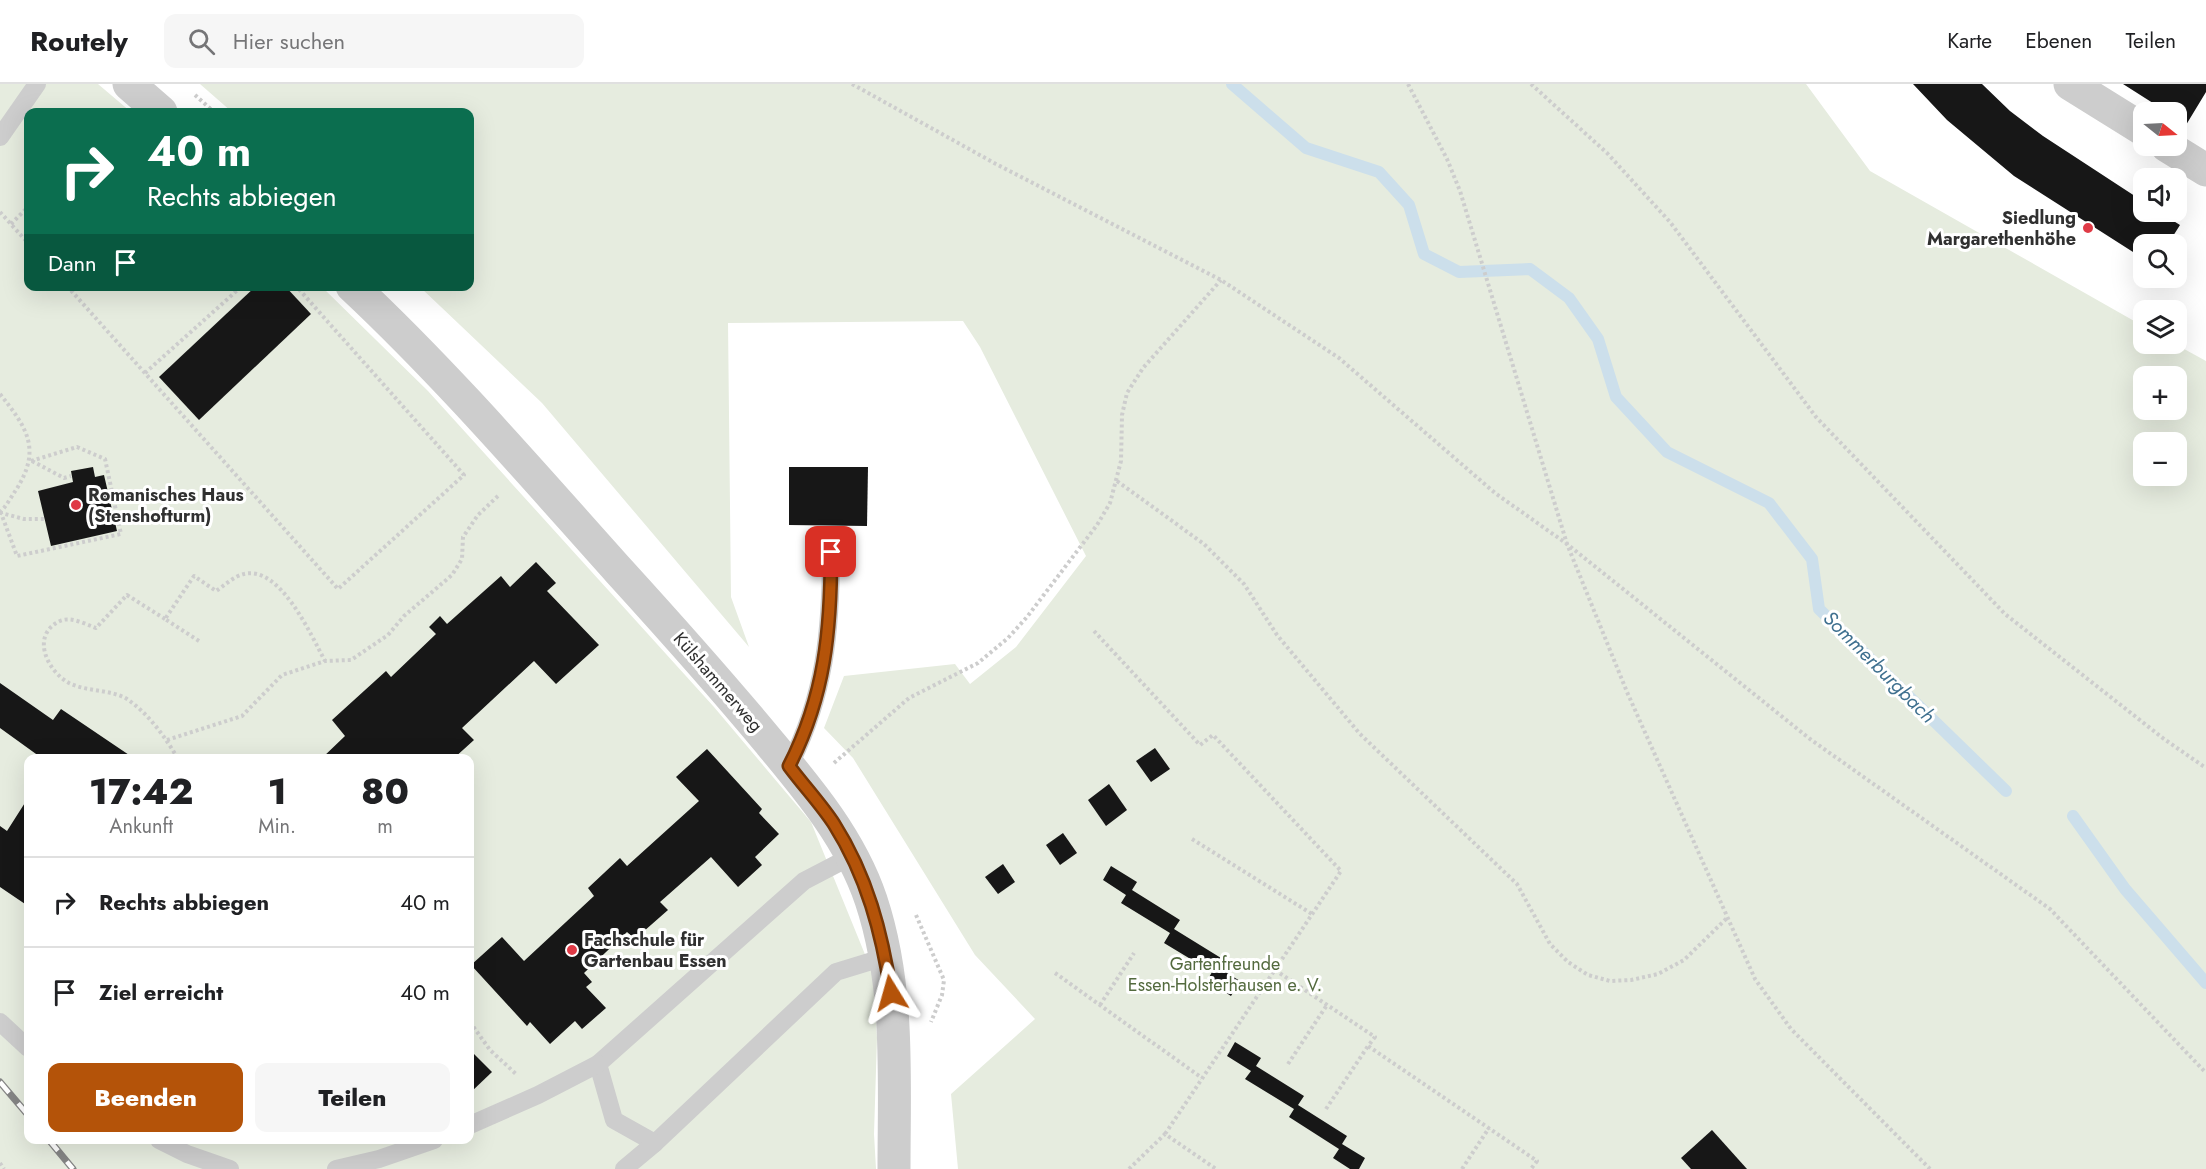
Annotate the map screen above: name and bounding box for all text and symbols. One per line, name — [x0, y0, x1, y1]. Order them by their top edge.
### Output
search box — [164, 14, 584, 68]
text: Routely — [30, 21, 128, 62]
icon: search — [185, 25, 218, 58]
text: Hier suchen — [233, 25, 345, 57]
text: Karte — [1947, 26, 1992, 56]
text: Ebenen — [2025, 26, 2092, 56]
text: Teilen — [2125, 26, 2176, 56]
north arrow — [2133, 102, 2187, 156]
map controls — [2133, 102, 2187, 486]
text: 40 m — [147, 121, 251, 182]
icon: right — [48, 132, 126, 210]
button: sound — [2133, 168, 2187, 222]
text: Rechts abbiegen — [147, 177, 337, 216]
place label: Siedlung Margarethenhöhe — [1927, 205, 2076, 252]
marker: Siedlung Margarethenhöhe — [2081, 221, 2095, 235]
button: search — [2133, 234, 2187, 288]
icon: arrive — [109, 246, 142, 279]
text: Dann — [48, 247, 97, 279]
button: layers — [2133, 300, 2187, 354]
button: + — [2133, 366, 2187, 420]
button: − — [2133, 432, 2187, 486]
place label: Romanisches Haus (Stenshofturm) — [88, 482, 244, 529]
marker: Romanisches Haus (Stenshofturm) — [69, 498, 83, 512]
pin — [805, 526, 856, 577]
icon: arrive — [814, 535, 847, 568]
water label: Sommerburgbach — [1816, 604, 1942, 730]
street label: Külshammerweg — [667, 626, 769, 738]
text: 17:42 — [89, 765, 193, 817]
text: 1 — [268, 765, 287, 817]
text: 80 — [361, 765, 409, 817]
text: Ankunft — [109, 812, 173, 841]
text: Min. — [258, 812, 296, 841]
text: m — [377, 812, 393, 841]
icon: right — [48, 886, 81, 919]
text: Rechts abbiegen — [99, 886, 269, 918]
text: 40 m — [400, 886, 450, 918]
place label: Fachschule für Gartenbau Essen — [584, 927, 727, 974]
marker: Fachschule für Gartenbau Essen — [565, 943, 579, 957]
park label: Gartenfreunde Essen-Holsterhausen e. V. — [1128, 951, 1322, 998]
position arrow — [859, 961, 923, 1025]
icon: arrive — [48, 976, 81, 1009]
text: Ziel erreicht — [99, 976, 223, 1008]
text: 40 m — [400, 976, 450, 1008]
button: Beenden — [48, 1063, 243, 1132]
button: Teilen — [255, 1063, 450, 1132]

